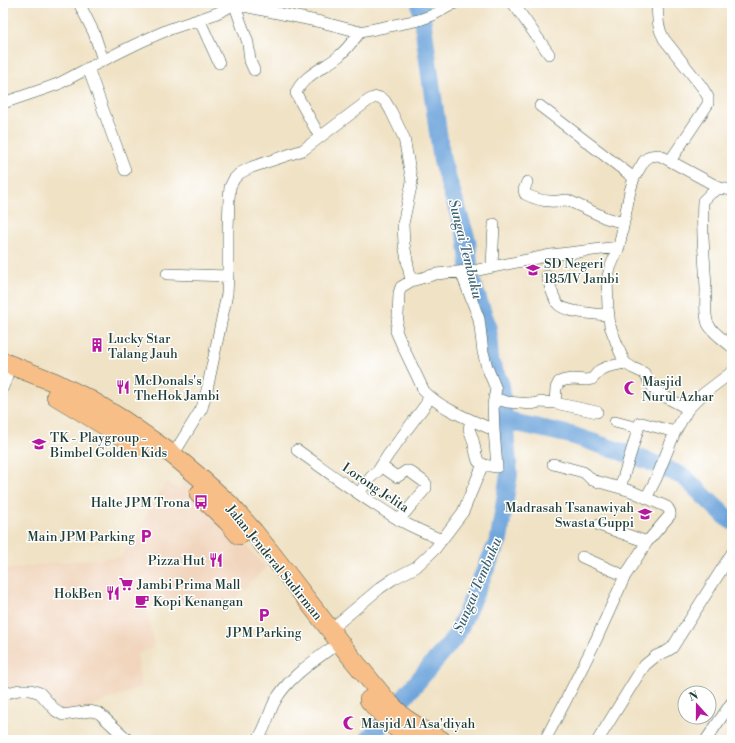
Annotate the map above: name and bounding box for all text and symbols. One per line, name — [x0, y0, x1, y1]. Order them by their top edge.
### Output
water label: Sungai Tembuku — [444, 197, 486, 301]
place label: SD Negeri 185/IV Jambi — [544, 256, 619, 287]
school or university icon: SD Negeri 185/IV Jambi — [525, 262, 541, 278]
place label: Lucky Star Talang Jauh — [108, 331, 178, 362]
building icon: Lucky Star Talang Jauh — [89, 337, 105, 353]
place label: McDonals's TheHok Jambi — [134, 373, 220, 404]
place label: Masjid Nurul Azhar — [642, 374, 714, 405]
restaurant icon: McDonals's TheHok Jambi — [115, 379, 131, 395]
mosque icon: Masjid Nurul Azhar — [623, 380, 639, 396]
place label: TK - Playgroup - Bimbel Golden Kids — [49, 430, 168, 461]
school or university icon: TK - Playgroup - Bimbel Golden Kids — [31, 436, 47, 452]
street label: Lorong Jelita — [339, 460, 412, 516]
bus stop icon: Halte JPM Trona — [193, 494, 209, 510]
place label: Halte JPM Trona — [91, 495, 190, 511]
place label: Madrasah Tsanawiyah Swasta Guppi — [505, 500, 634, 531]
street label: Jalan Jenderal Sudirman — [222, 501, 326, 624]
school or university icon: Madrasah Tsanawiyah Swasta Guppi — [637, 506, 653, 522]
parking icon: Main JPM Parking — [138, 528, 154, 544]
place label: Main JPM Parking — [27, 529, 135, 545]
water label: Sungai Tembuku — [450, 535, 506, 636]
restaurant icon: Pizza Hut — [208, 552, 224, 568]
place label: Pizza Hut — [148, 553, 205, 569]
supermarket icon: Jambi Prima Mall — [118, 576, 134, 592]
place label: Jambi Prima Mall — [136, 577, 240, 593]
restaurant icon: HokBen — [105, 585, 121, 601]
place label: HokBen — [54, 586, 102, 602]
cafe icon: Kopi Kenangan — [134, 593, 150, 609]
place label: Kopi Kenangan — [153, 594, 244, 610]
parking icon: JPM Parking — [256, 607, 272, 623]
place label: JPM Parking — [226, 625, 302, 641]
north arrow — [677, 685, 717, 725]
text: N — [687, 688, 701, 705]
mosque icon: Masjid Al Asa'diyah — [342, 715, 358, 731]
place label: Masjid Al Asa'diyah — [361, 716, 475, 732]

